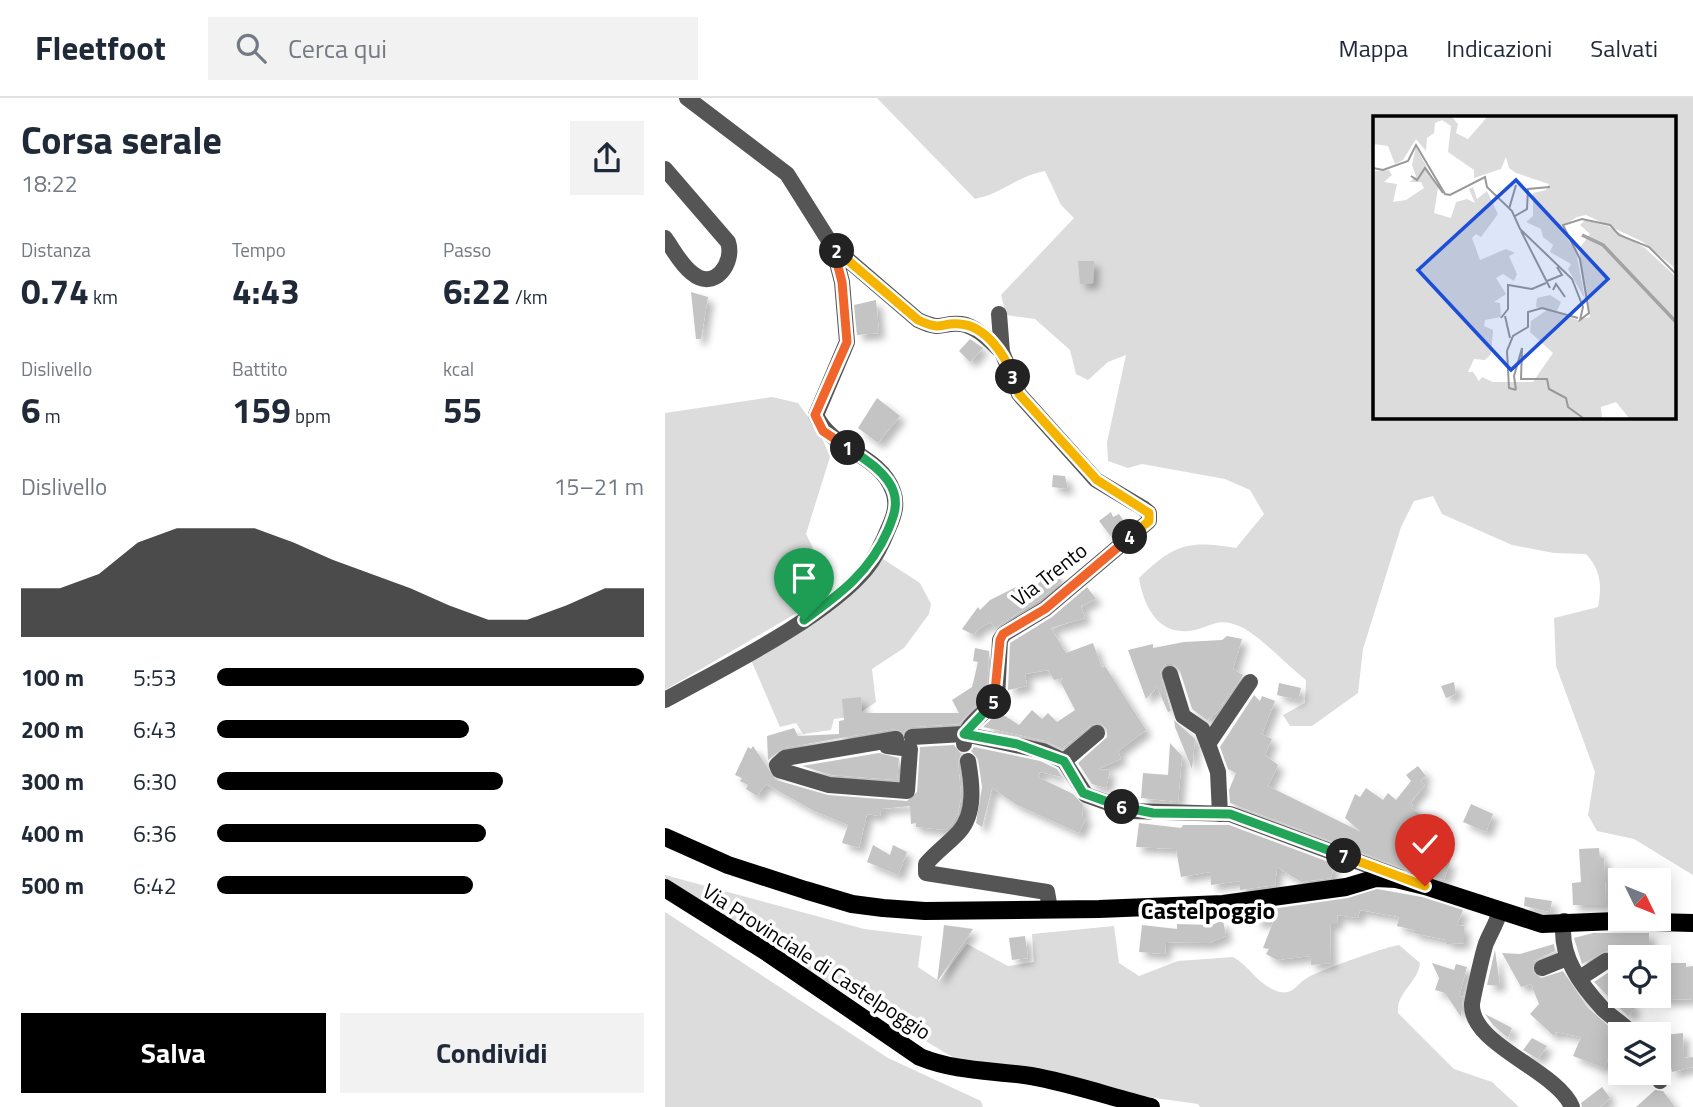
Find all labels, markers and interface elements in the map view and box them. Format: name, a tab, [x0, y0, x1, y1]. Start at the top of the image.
search box	[208, 17, 698, 80]
text: Fleetfoot	[35, 23, 166, 73]
icon: search	[232, 29, 270, 67]
text: Cerca qui	[288, 29, 387, 68]
text: Mappa	[1339, 30, 1408, 66]
text: Indicazioni	[1446, 30, 1552, 66]
text: Salvati	[1590, 30, 1658, 66]
text: Corsa serale	[21, 111, 222, 169]
inset map	[1373, 116, 1675, 418]
button: share	[570, 121, 644, 195]
text: 18:22	[21, 166, 78, 201]
pin: 2	[819, 234, 855, 268]
text: Distanza	[21, 235, 91, 264]
text: Tempo	[232, 235, 286, 264]
text: Passo	[443, 235, 491, 264]
text: 2	[831, 236, 842, 265]
text: 0.74	[21, 264, 89, 318]
text: 4:43	[232, 264, 300, 318]
text: 6:22	[443, 264, 511, 318]
text: km	[89, 282, 118, 311]
text: /km	[511, 282, 548, 311]
text: Dislivello	[21, 354, 92, 383]
text: Battito	[232, 354, 287, 383]
text: kcal	[443, 354, 474, 383]
pin: 3	[995, 360, 1031, 394]
text: 3	[1007, 362, 1018, 391]
text: 6	[21, 383, 41, 437]
text: 159	[232, 383, 291, 437]
text: 55	[443, 383, 482, 437]
text: m	[41, 401, 61, 430]
text: bpm	[291, 401, 331, 430]
pin: 1	[831, 430, 865, 466]
text: 1	[842, 433, 853, 462]
text: Dislivello	[21, 469, 107, 504]
text: 15–21 m	[554, 469, 644, 504]
pin: 4	[1113, 520, 1147, 555]
text: 4	[1124, 522, 1135, 551]
street label: Via Trento	[1004, 534, 1094, 614]
pin	[774, 548, 834, 620]
icon: arrive	[785, 559, 823, 597]
text: 100 m	[21, 660, 84, 695]
text: 5:53	[133, 660, 177, 695]
pin: 5	[977, 684, 1011, 720]
text: 5	[988, 687, 999, 716]
text: 200 m	[21, 712, 84, 747]
text: 6:43	[133, 712, 177, 747]
text: 300 m	[21, 764, 84, 799]
text: 6:30	[133, 764, 177, 799]
pin: 6	[1105, 790, 1140, 824]
text: 6	[1116, 792, 1127, 821]
pin	[1395, 814, 1455, 886]
text: 400 m	[21, 816, 84, 851]
text: 6:36	[133, 816, 177, 851]
icon: check	[1406, 825, 1444, 863]
pin: 7	[1327, 838, 1361, 874]
text: 7	[1338, 841, 1349, 870]
text: 500 m	[21, 868, 84, 903]
text: 6:42	[133, 868, 177, 903]
north arrow	[1608, 868, 1671, 931]
map controls	[1608, 868, 1671, 1085]
street label: Via Provinciale di Castelpoggio	[696, 875, 938, 1047]
district label: Castelpoggio	[1141, 892, 1275, 928]
button: locate	[1608, 945, 1671, 1008]
button: Salva	[21, 1013, 326, 1093]
button: Condividi	[340, 1013, 644, 1093]
button: layers	[1608, 1022, 1671, 1085]

